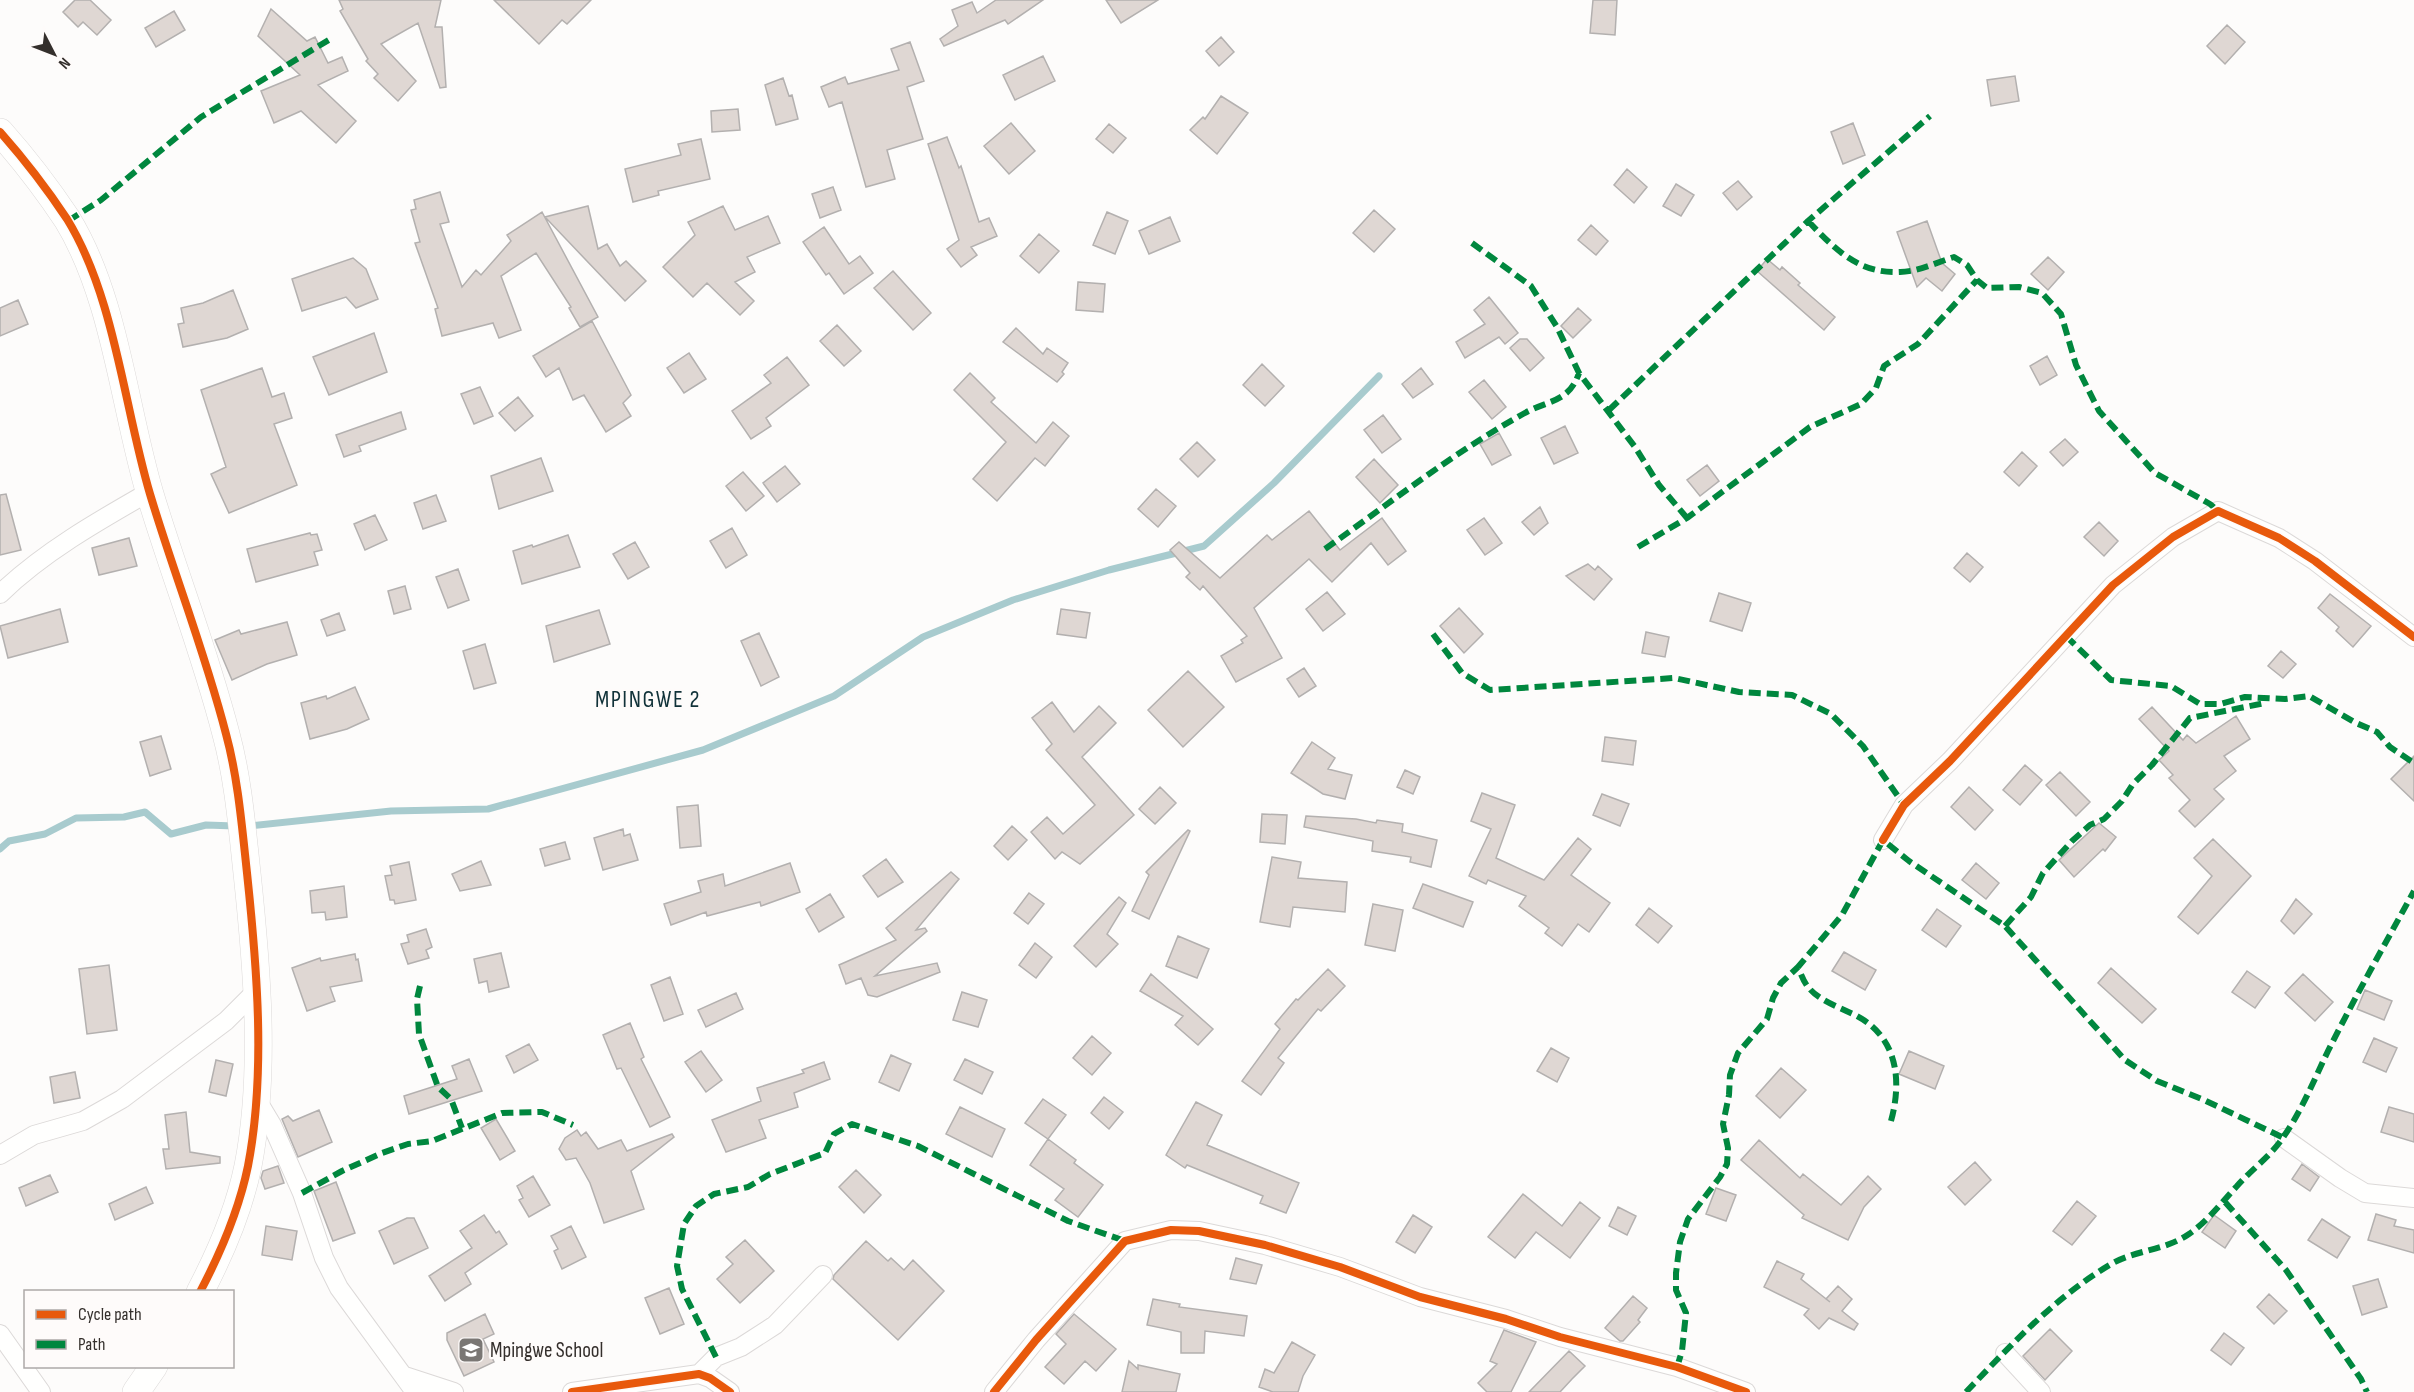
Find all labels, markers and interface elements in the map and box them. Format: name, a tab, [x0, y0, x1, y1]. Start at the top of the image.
north arrow	[24, 24, 84, 84]
text: N	[54, 54, 74, 73]
district label: MPINGWE 2	[595, 685, 701, 714]
legend	[24, 1290, 234, 1368]
text: Cycle path	[78, 1304, 142, 1325]
text: Path	[78, 1334, 106, 1355]
school or university icon: Mpingwe School	[456, 1335, 486, 1365]
place label: Mpingwe School	[490, 1338, 603, 1363]

